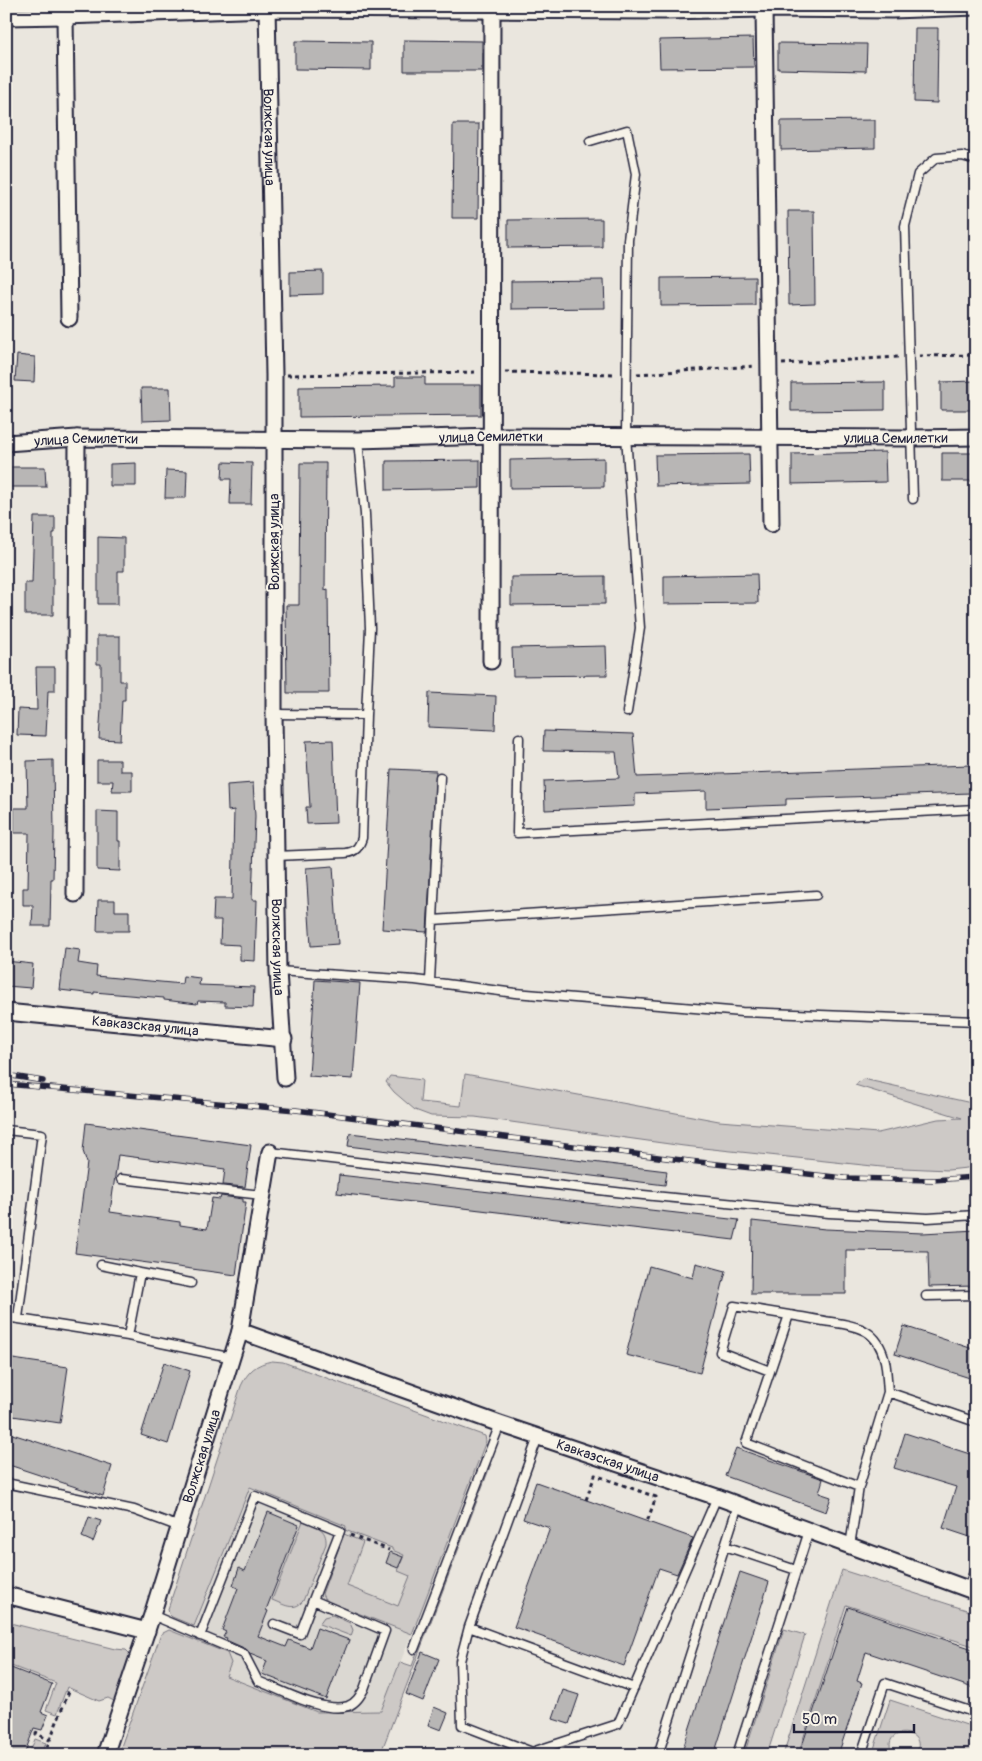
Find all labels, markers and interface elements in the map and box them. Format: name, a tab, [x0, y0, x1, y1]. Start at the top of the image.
street label: Волжская улица	[260, 88, 279, 186]
street label: улица Семилетки	[438, 427, 543, 446]
street label: улица Семилетки	[32, 429, 138, 450]
street label: улица Семилетки	[843, 429, 948, 447]
street label: Волжская улица	[266, 493, 283, 591]
street label: Волжская улица	[268, 898, 288, 996]
street label: Кавказская улица	[91, 1012, 200, 1039]
street label: Волжская улица	[179, 1407, 224, 1505]
street label: Кавказская улица	[554, 1435, 662, 1485]
scale bar	[794, 1701, 914, 1733]
text: 50 m	[802, 1710, 837, 1729]

